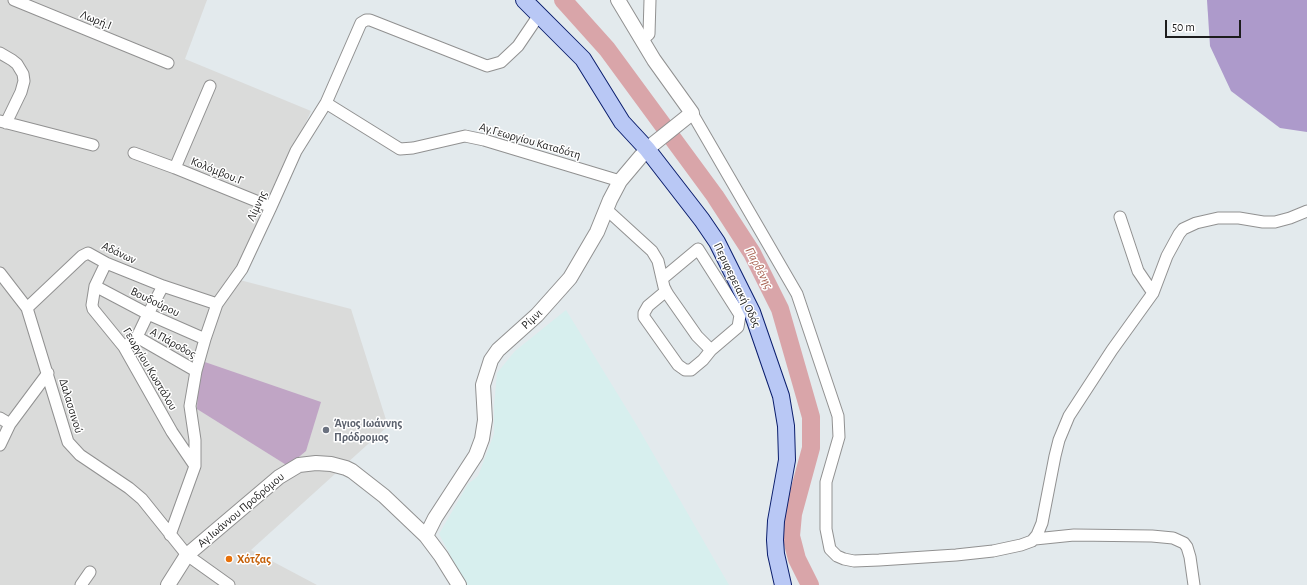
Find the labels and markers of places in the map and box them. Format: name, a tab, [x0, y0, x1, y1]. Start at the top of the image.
place label: Άγιος Ιωάννης Πρόδρομος	[334, 416, 402, 444]
marker: Άγιος Ιωάννης Πρόδρομος	[321, 425, 331, 435]
place label: Χότζας	[237, 552, 271, 566]
marker: Χότζας	[224, 554, 234, 564]

